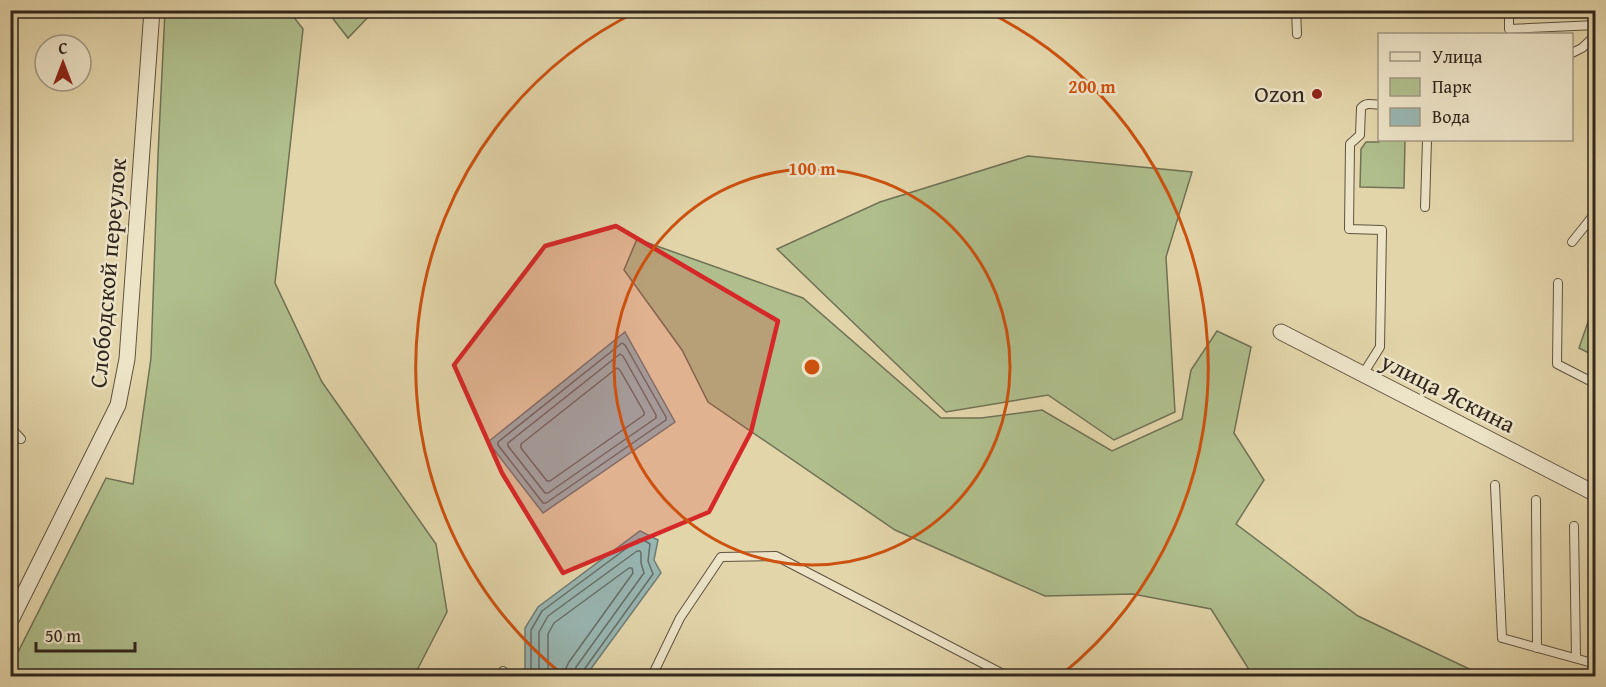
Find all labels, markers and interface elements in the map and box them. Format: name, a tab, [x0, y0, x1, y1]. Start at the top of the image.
north arrow	[33, 33, 93, 93]
legend	[1378, 33, 1573, 141]
text: С	[58, 36, 68, 60]
text: Улица	[1432, 43, 1483, 70]
text: 200 m	[1068, 73, 1116, 100]
text: Парк	[1432, 73, 1472, 100]
place label: Ozon	[1254, 76, 1306, 111]
marker: Ozon	[1310, 87, 1324, 101]
text: Вода	[1432, 103, 1470, 130]
text: 100 m	[788, 155, 836, 182]
street label: Слободской переулок	[80, 156, 135, 389]
street label: улица Яскина	[1374, 343, 1522, 442]
centre of rings	[802, 357, 822, 377]
scale bar	[36, 615, 135, 653]
text: 50 m	[45, 622, 81, 649]

